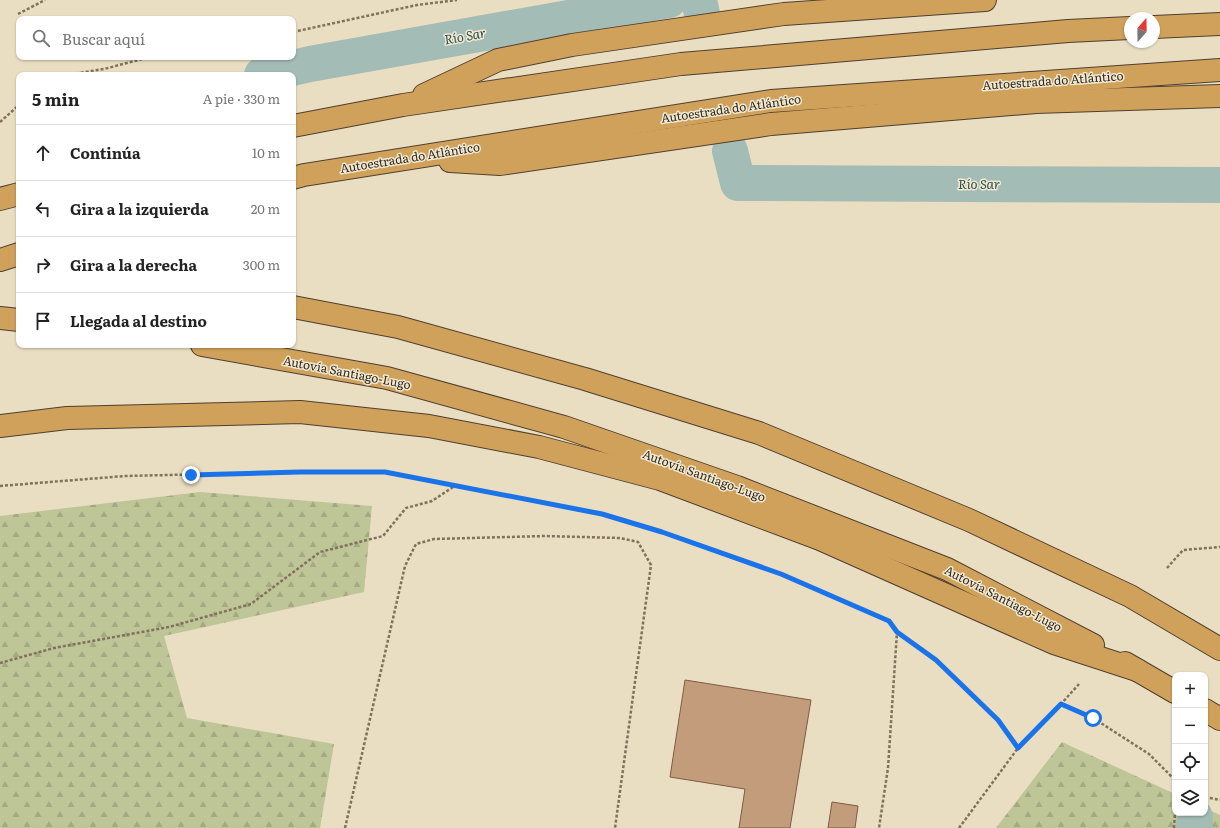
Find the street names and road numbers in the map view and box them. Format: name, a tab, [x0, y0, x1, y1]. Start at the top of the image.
street label: Autoestrada do Atlántico	[982, 66, 1124, 94]
street label: Autoestrada do Atlántico	[660, 89, 802, 127]
street label: Autoestrada do Atlántico	[339, 137, 481, 177]
street label: Autovía Santiago-Lugo	[282, 351, 413, 393]
street label: Autovía Santiago-Lugo	[640, 444, 768, 506]
street label: Autovía Santiago-Lugo	[942, 561, 1065, 636]

